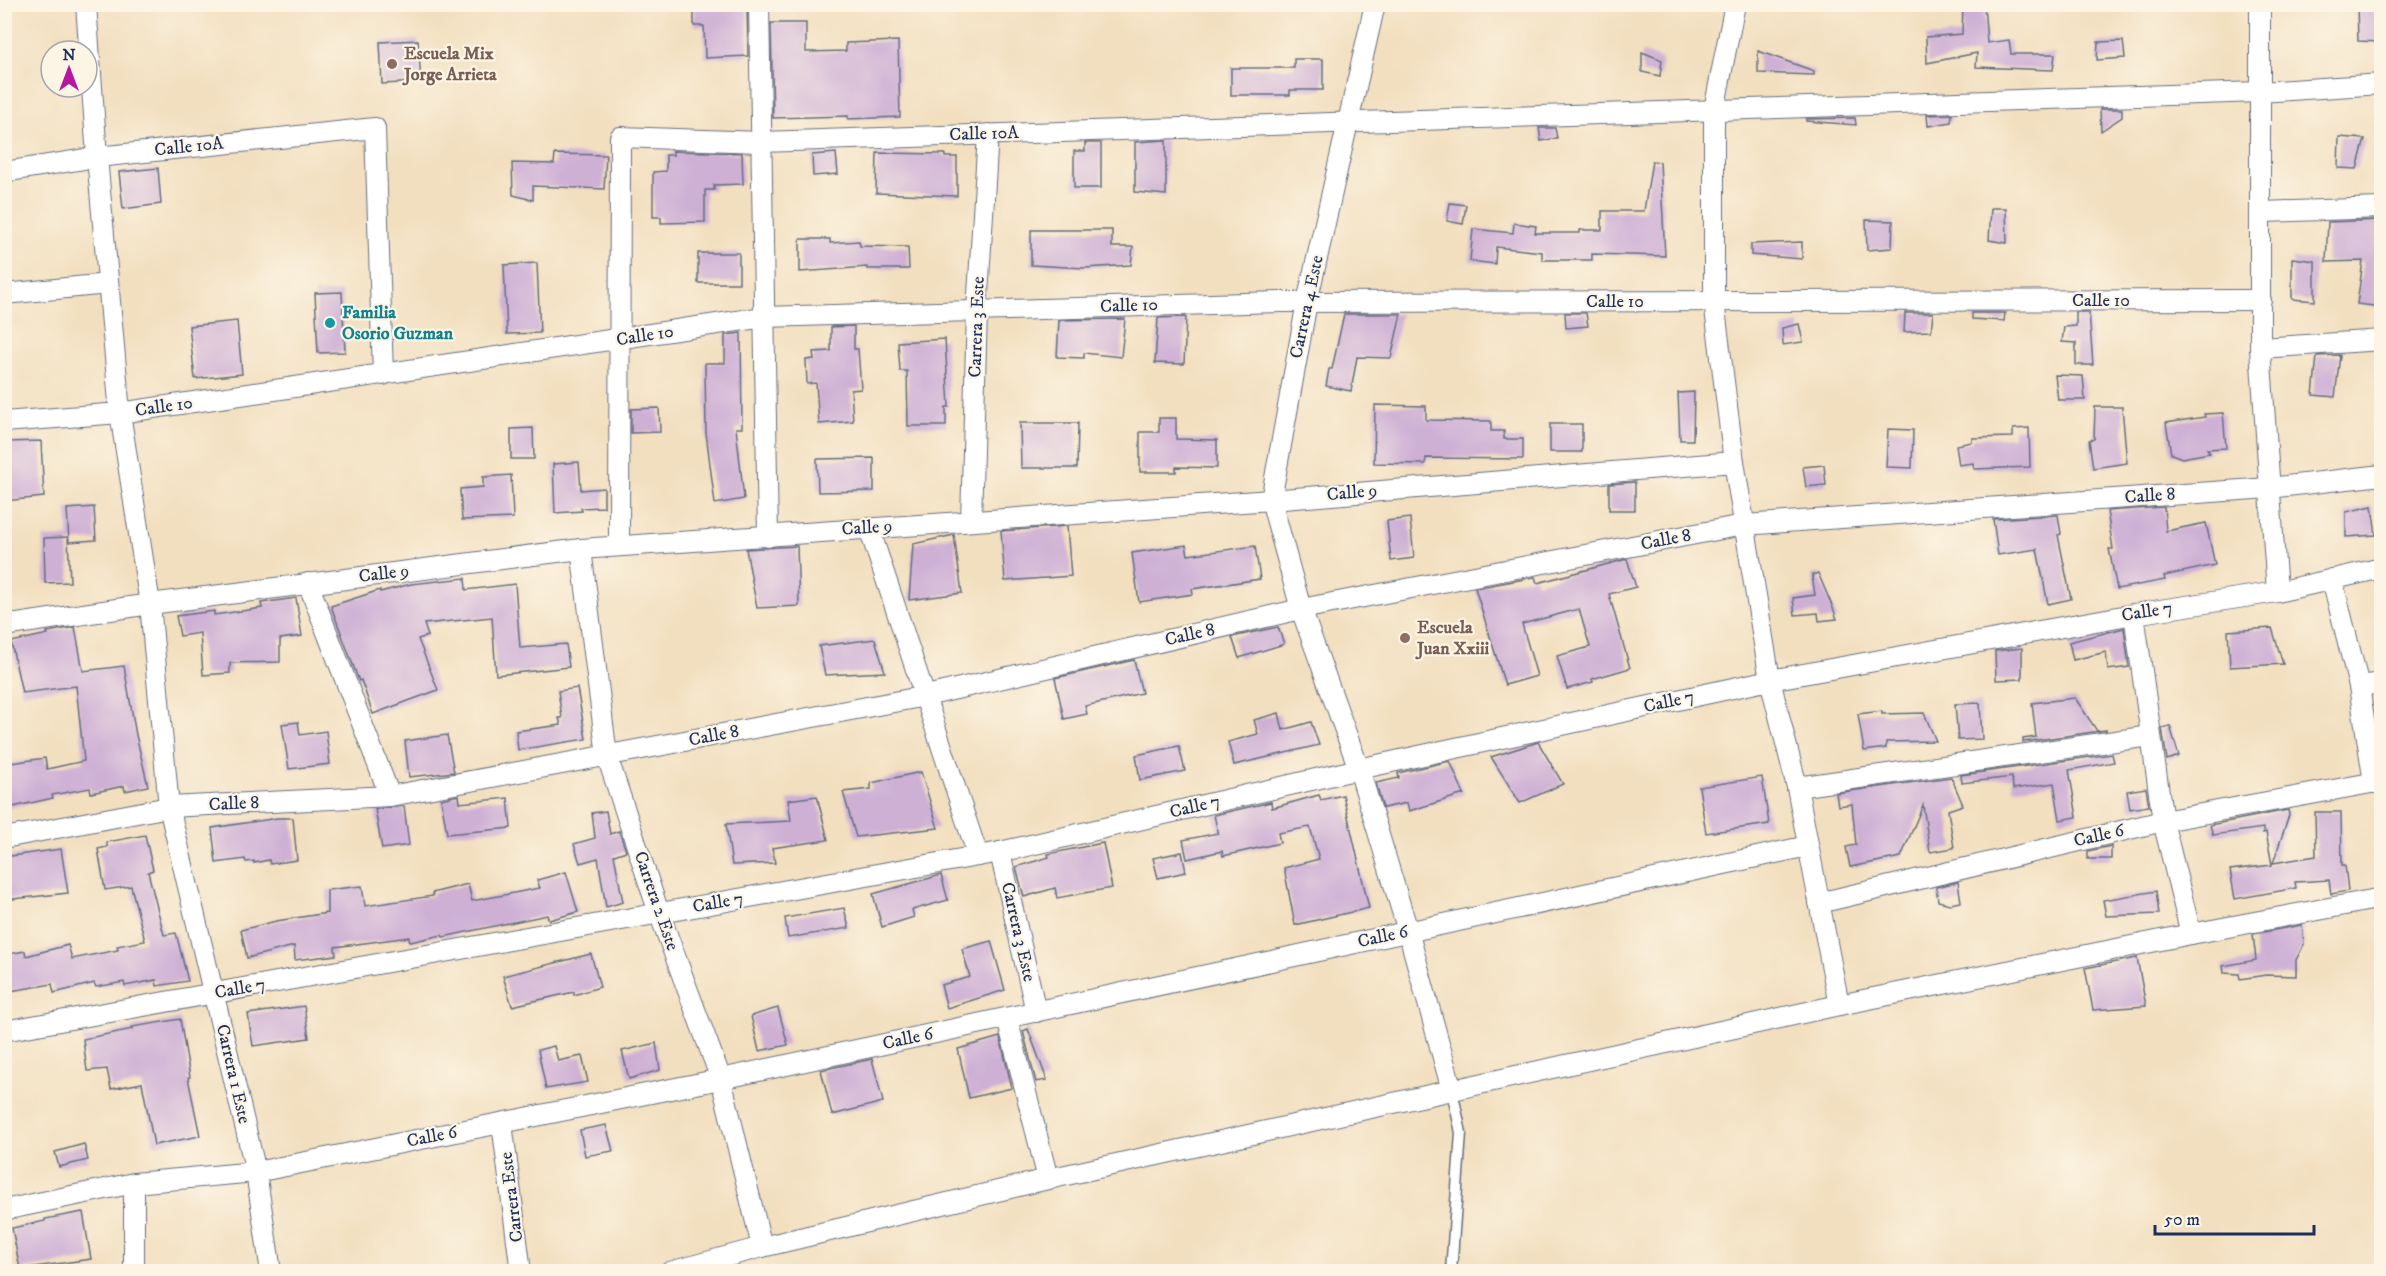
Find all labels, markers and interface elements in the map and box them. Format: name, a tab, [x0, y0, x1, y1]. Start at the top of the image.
north arrow	[39, 39, 99, 99]
place label: Escuela Mix Jorge Arrieta	[402, 43, 497, 86]
text: N	[62, 45, 76, 65]
marker: Escuela Mix Jorge Arrieta	[385, 57, 399, 71]
street label: Calle 10A	[949, 122, 1020, 146]
street label: Calle 10A	[153, 132, 225, 162]
street label: Carrera 4 Este	[1285, 253, 1329, 361]
street label: Carrera 3 Este	[964, 276, 990, 378]
street label: Calle 10	[2072, 290, 2130, 312]
street label: Calle 10	[1586, 291, 1644, 313]
street label: Calle 10	[1100, 294, 1158, 318]
place label: Familia Osorio Guzman	[342, 302, 454, 345]
marker: Familia Osorio Guzman	[323, 316, 337, 330]
street label: Calle 10	[615, 321, 675, 351]
street label: Calle 10	[134, 392, 194, 422]
street label: Calle 9	[1326, 480, 1378, 506]
street label: Calle 8	[2124, 483, 2176, 509]
street label: Calle 9	[841, 515, 893, 541]
street label: Calle 8	[1639, 524, 1693, 556]
street label: Calle 9	[358, 560, 410, 588]
street label: Calle 7	[2120, 597, 2174, 627]
place label: Escuela Juan Xxiii	[1415, 617, 1490, 660]
street label: Calle 8	[1163, 619, 1217, 651]
marker: Escuela Juan Xxiii	[1398, 631, 1412, 645]
street label: Calle 7	[1642, 686, 1696, 718]
street label: Calle 8	[687, 720, 741, 752]
street label: Calle 7	[1168, 791, 1222, 823]
street label: Calle 8	[208, 792, 260, 816]
street label: Calle 6	[2072, 819, 2127, 852]
street label: Carrera 2 Este	[629, 849, 683, 953]
street label: Carrera 3 Este	[996, 880, 1040, 984]
street label: Calle 7	[691, 888, 745, 918]
street label: Calle 6	[1356, 921, 1411, 953]
street label: Calle 7	[213, 974, 267, 1004]
street label: Carrera 1 Este	[211, 1022, 255, 1126]
street label: Calle 6	[881, 1023, 936, 1055]
street label: Calle 6	[405, 1121, 460, 1153]
street label: Carrera Este	[496, 1151, 528, 1243]
scale bar	[2155, 1198, 2314, 1236]
text: 50 m	[2164, 1209, 2200, 1231]

